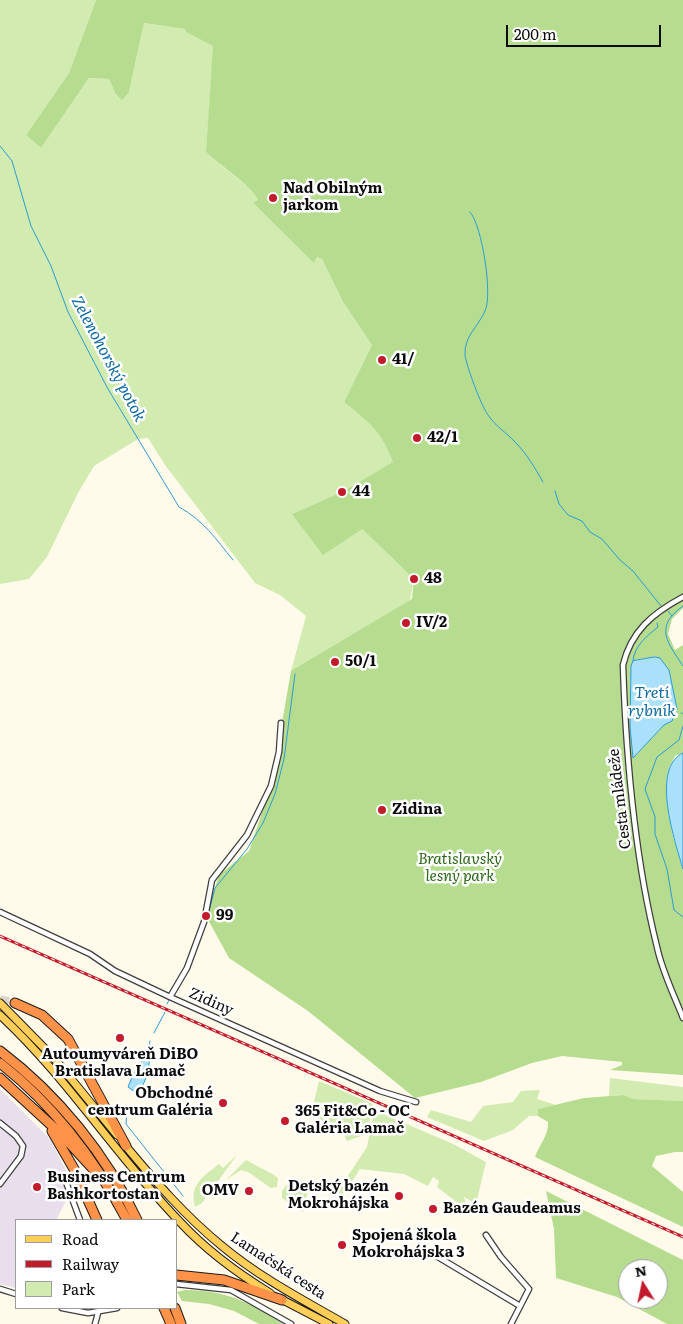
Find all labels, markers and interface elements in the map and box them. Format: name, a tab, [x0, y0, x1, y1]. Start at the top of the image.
scale bar	[508, 15, 663, 47]
text: 200 m	[514, 22, 557, 45]
place label: Nad Obilným jarkom	[283, 180, 383, 215]
marker: Nad Obilným jarkom	[267, 192, 279, 204]
water label: Zelenohorský potok	[67, 293, 149, 425]
place label: 41/	[392, 351, 415, 369]
marker: 41/	[376, 354, 388, 366]
place label: 42/1	[427, 429, 458, 447]
marker: 42/1	[411, 432, 423, 444]
place label: 44	[352, 483, 370, 501]
marker: 44	[336, 486, 348, 498]
place label: 48	[424, 570, 442, 588]
marker: 48	[408, 573, 420, 585]
place label: IV/2	[416, 614, 447, 632]
marker: IV/2	[400, 617, 412, 629]
place label: 50/1	[345, 653, 376, 671]
marker: 50/1	[329, 656, 341, 668]
water label: Tretí rybník	[628, 683, 676, 721]
street label: Cesta mládeže	[605, 748, 635, 850]
place label: Zidina	[392, 801, 442, 819]
marker: Zidina	[376, 804, 388, 816]
park label: Bratislavský lesný park	[418, 851, 502, 886]
place label: 99	[216, 907, 233, 925]
marker: 99	[200, 910, 212, 922]
street label: Zidiny	[186, 984, 236, 1020]
marker: Autoumyváreň DiBO Bratislava Lamač	[114, 1032, 126, 1044]
place label: Autoumyváreň DiBO Bratislava Lamač	[42, 1046, 198, 1081]
place label: Obchodné centrum Galéria	[88, 1085, 213, 1120]
marker: Obchodné centrum Galéria	[217, 1097, 229, 1109]
place label: 365 Fit&Co - OC Galéria Lamač	[295, 1103, 410, 1138]
marker: 365 Fit&Co - OC Galéria Lamač	[279, 1115, 291, 1127]
place label: Business Centrum Bashkortostan	[47, 1169, 185, 1204]
place label: Detský bazén Mokrohájska	[288, 1178, 389, 1213]
marker: Business Centrum Bashkortostan	[31, 1181, 43, 1193]
place label: OMV	[202, 1182, 239, 1200]
marker: OMV	[243, 1185, 255, 1197]
marker: Detský bazén Mokrohájska	[393, 1190, 405, 1202]
place label: Bazén Gaudeamus	[443, 1200, 581, 1218]
marker: Bazén Gaudeamus	[427, 1203, 439, 1215]
legend	[15, 1219, 178, 1309]
text: Road	[62, 1227, 98, 1250]
place label: Spojená škola Mokrohájska 3	[352, 1227, 465, 1262]
street label: Lamačská cesta	[227, 1228, 329, 1304]
marker: Spojená škola Mokrohájska 3	[336, 1239, 348, 1251]
text: Railway	[62, 1252, 119, 1275]
north arrow	[618, 1259, 668, 1309]
text: N	[633, 1259, 648, 1281]
text: Park	[62, 1277, 95, 1300]

